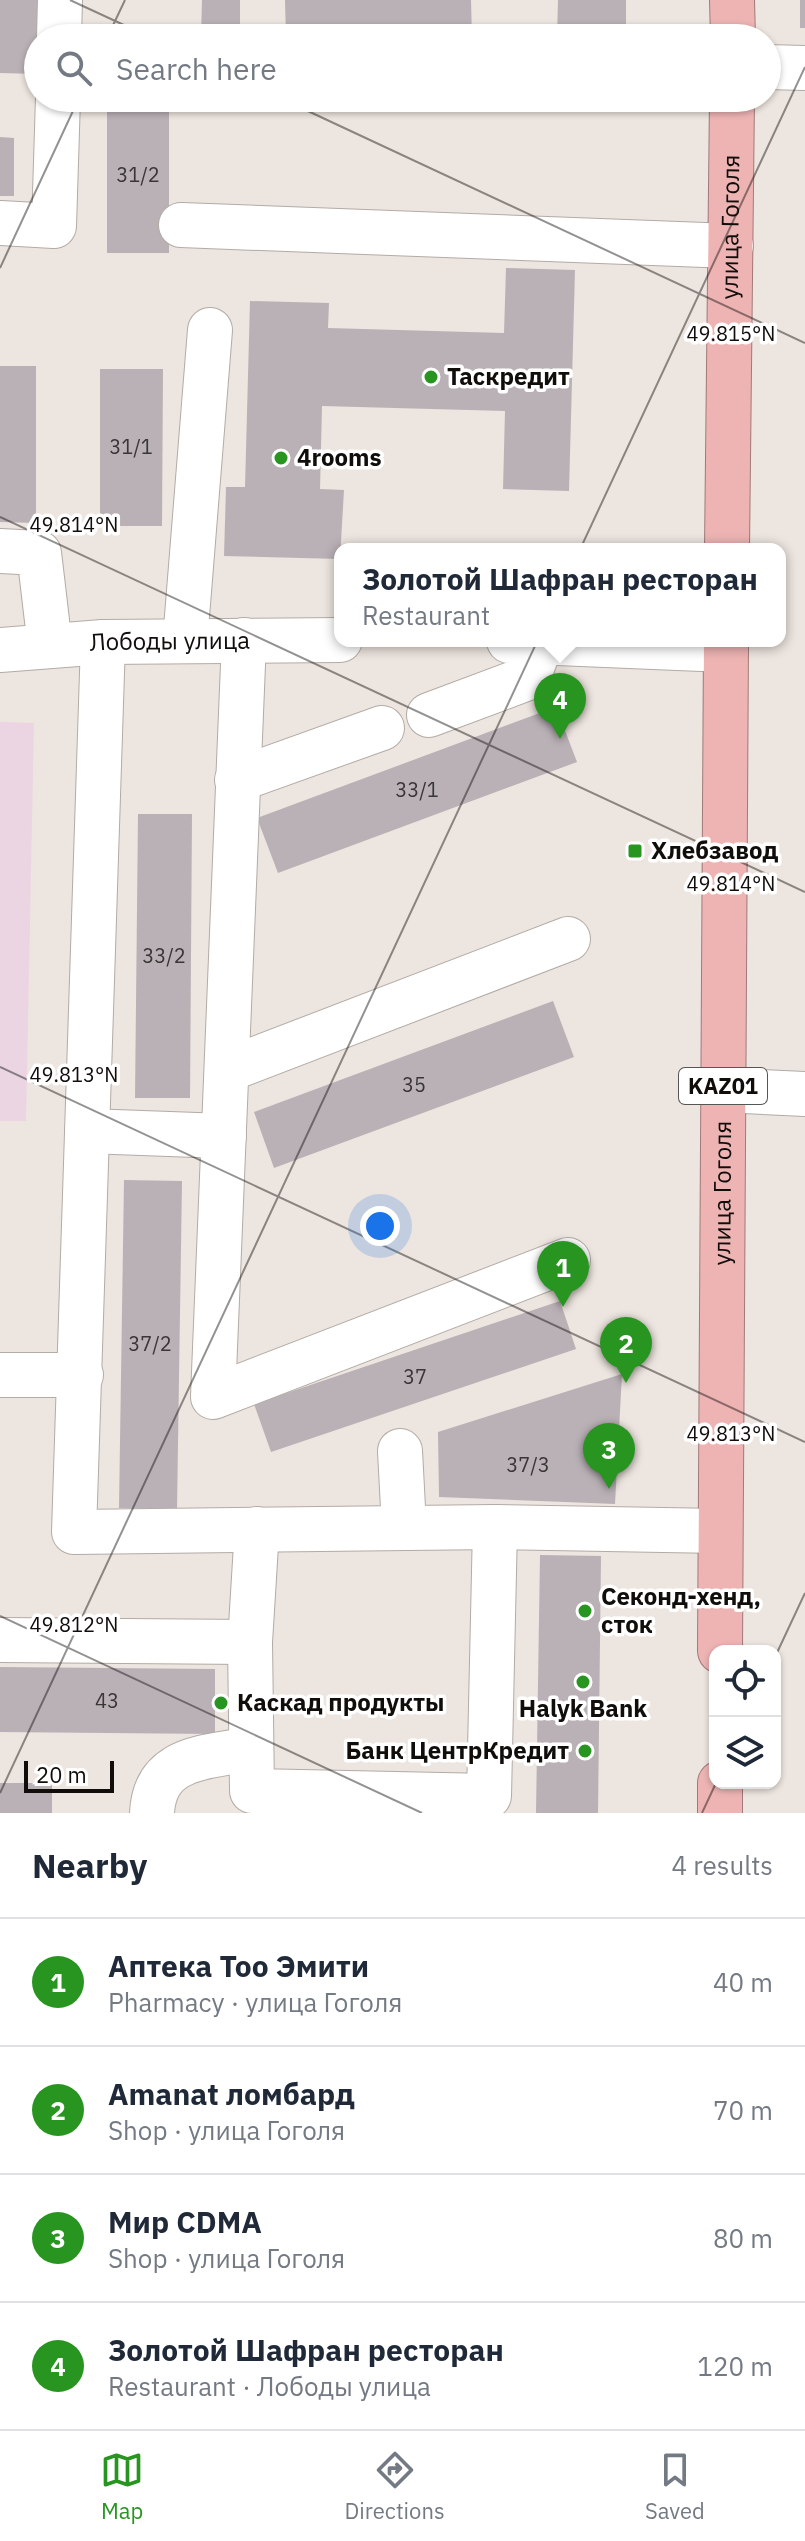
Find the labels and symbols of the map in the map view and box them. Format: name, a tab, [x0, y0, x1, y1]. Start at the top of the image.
street label: улица Гоголя	[713, 154, 746, 300]
house number: 31/2	[116, 161, 160, 188]
text: 49.815°N	[687, 320, 775, 347]
place label: Таскредит	[447, 360, 570, 392]
marker: Таскредит	[422, 368, 440, 386]
house number: 31/1	[109, 433, 153, 460]
place label: 4rooms	[297, 441, 382, 473]
marker: 4rooms	[272, 449, 290, 467]
text: 49.814°N	[30, 511, 118, 538]
street label: Лободы улица	[88, 624, 250, 658]
pin: 4	[534, 673, 586, 739]
house number: 33/1	[395, 776, 439, 803]
place label: Хлебзавод	[651, 834, 778, 866]
marker: Хлебзавод	[626, 842, 644, 860]
text: 49.814°N	[687, 870, 775, 897]
house number: 33/2	[142, 942, 186, 969]
text: 49.813°N	[30, 1061, 118, 1088]
road number: KАZ01	[679, 1068, 767, 1104]
house number: 35	[402, 1071, 426, 1098]
street label: улица Гоголя	[705, 1120, 738, 1266]
your location	[360, 1206, 400, 1246]
pin: 1	[537, 1241, 589, 1307]
pin: 2	[600, 1317, 652, 1383]
house number: 37/2	[128, 1330, 172, 1357]
house number: 37	[403, 1363, 427, 1390]
text: 49.813°N	[687, 1420, 775, 1447]
pin: 3	[583, 1423, 635, 1489]
house number: 37/3	[506, 1451, 550, 1478]
place label: Секонд-хенд, сток	[601, 1580, 761, 1640]
marker: Секонд-хенд, сток	[576, 1602, 594, 1620]
text: 49.812°N	[30, 1611, 118, 1638]
marker: Halyk Bank	[574, 1673, 592, 1691]
place label: Каскад продукты	[237, 1686, 444, 1718]
house number: 43	[95, 1687, 119, 1714]
place label: Halyk Bank	[519, 1692, 647, 1724]
marker: Каскад продукты	[212, 1694, 230, 1712]
place label: Банк ЦентрКредит	[346, 1734, 569, 1766]
marker: Банк ЦентрКредит	[576, 1742, 594, 1760]
scale bar	[24, 1757, 114, 1793]

